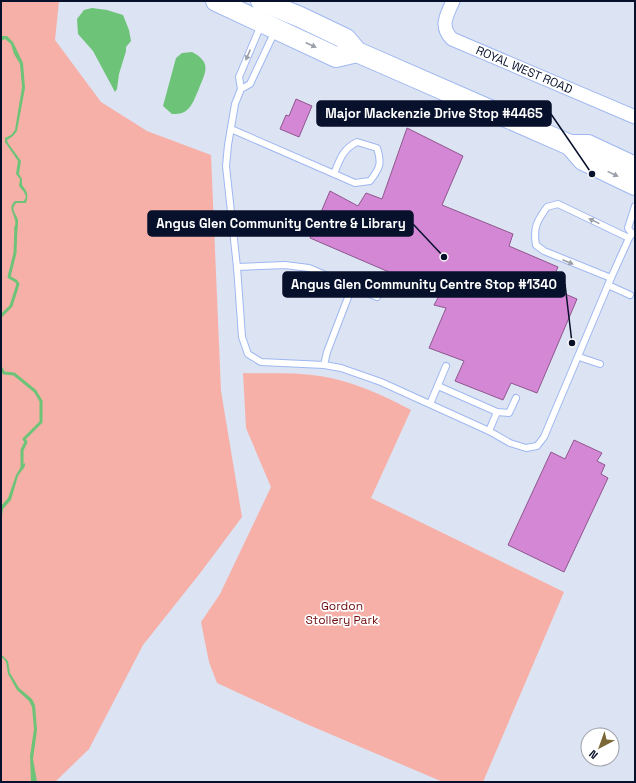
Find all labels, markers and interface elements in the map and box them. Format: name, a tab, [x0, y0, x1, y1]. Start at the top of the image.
one-way arrow	[305, 42, 317, 48]
street label: ROYAL WEST ROAD	[473, 42, 575, 97]
one-way arrow	[245, 50, 251, 62]
callout: Major Mackenzie Drive Stop #4465	[317, 101, 551, 126]
text: Major Mackenzie Drive Stop #4465	[325, 105, 543, 122]
one-way arrow	[607, 171, 618, 178]
callout: Angus Glen Community Centre & Library	[148, 211, 413, 236]
text: Angus Glen Community Centre & Library	[156, 215, 406, 232]
one-way arrow	[588, 218, 600, 224]
one-way arrow	[563, 259, 575, 265]
callout: Angus Glen Community Centre Stop #1340	[283, 272, 565, 297]
text: Angus Glen Community Centre Stop #1340	[291, 276, 557, 293]
park label: Gordon Stollery Park	[306, 598, 379, 628]
north arrow	[580, 727, 620, 767]
text: N	[586, 747, 601, 762]

